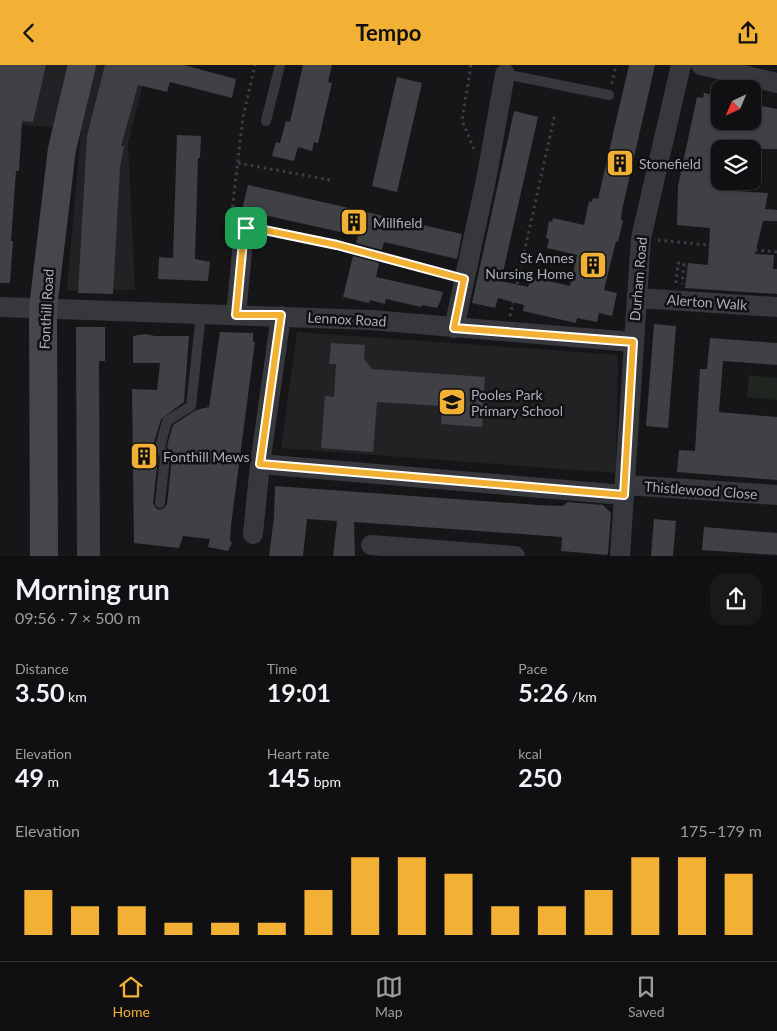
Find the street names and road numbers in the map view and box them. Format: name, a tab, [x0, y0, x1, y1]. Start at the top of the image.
street label: Durham Road	[626, 236, 650, 322]
street label: Fonthill Road	[35, 268, 57, 350]
street label: Alerton Walk	[666, 291, 749, 313]
street label: Lennox Road	[307, 308, 387, 330]
street label: Thistlewood Close	[644, 478, 758, 502]

